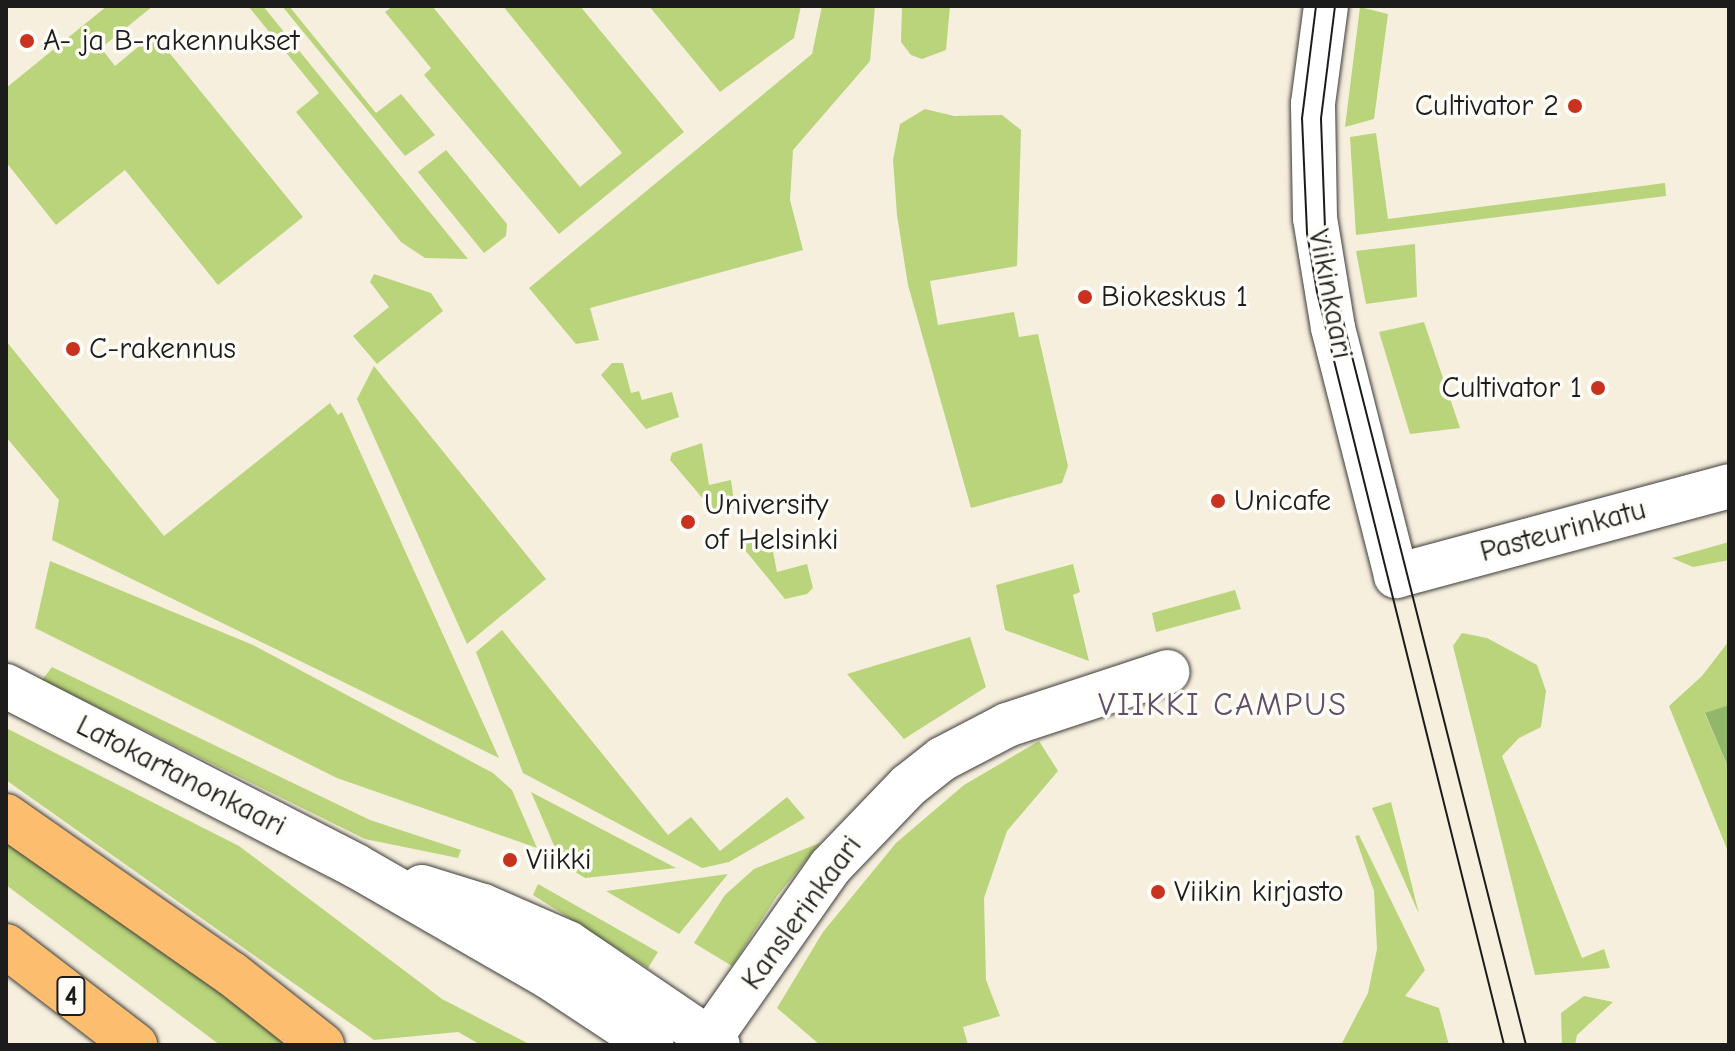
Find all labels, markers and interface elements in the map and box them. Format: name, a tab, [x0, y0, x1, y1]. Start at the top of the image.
place label: A- ja B-rakennukset	[43, 23, 299, 59]
marker: A- ja B-rakennukset	[18, 32, 36, 50]
place label: Cultivator 2	[1415, 88, 1559, 124]
marker: Cultivator 2	[1566, 97, 1584, 115]
street label: Viikinkaari	[1300, 226, 1360, 362]
place label: Biokeskus 1	[1101, 279, 1248, 315]
marker: Biokeskus 1	[1076, 288, 1094, 306]
place label: C-rakennus	[89, 331, 236, 367]
marker: C-rakennus	[64, 340, 82, 358]
place label: Cultivator 1	[1441, 370, 1582, 406]
marker: Cultivator 1	[1589, 379, 1607, 397]
place label: Unicafe	[1234, 483, 1331, 519]
place label: University of Helsinki	[704, 487, 839, 558]
marker: Unicafe	[1209, 492, 1227, 510]
street label: Pasteurinkatu	[1476, 492, 1650, 570]
marker: University of Helsinki	[679, 513, 697, 531]
district label: VIIKKI CAMPUS	[1098, 686, 1348, 724]
street label: Latokartanonkaari	[70, 708, 292, 844]
street label: Kanslerinkaari	[734, 829, 870, 997]
place label: Viikki	[526, 842, 592, 878]
marker: Viikki	[501, 851, 519, 869]
place label: Viikin kirjasto	[1174, 874, 1343, 910]
marker: Viikin kirjasto	[1149, 883, 1167, 901]
road number: 4	[55, 972, 87, 1020]

